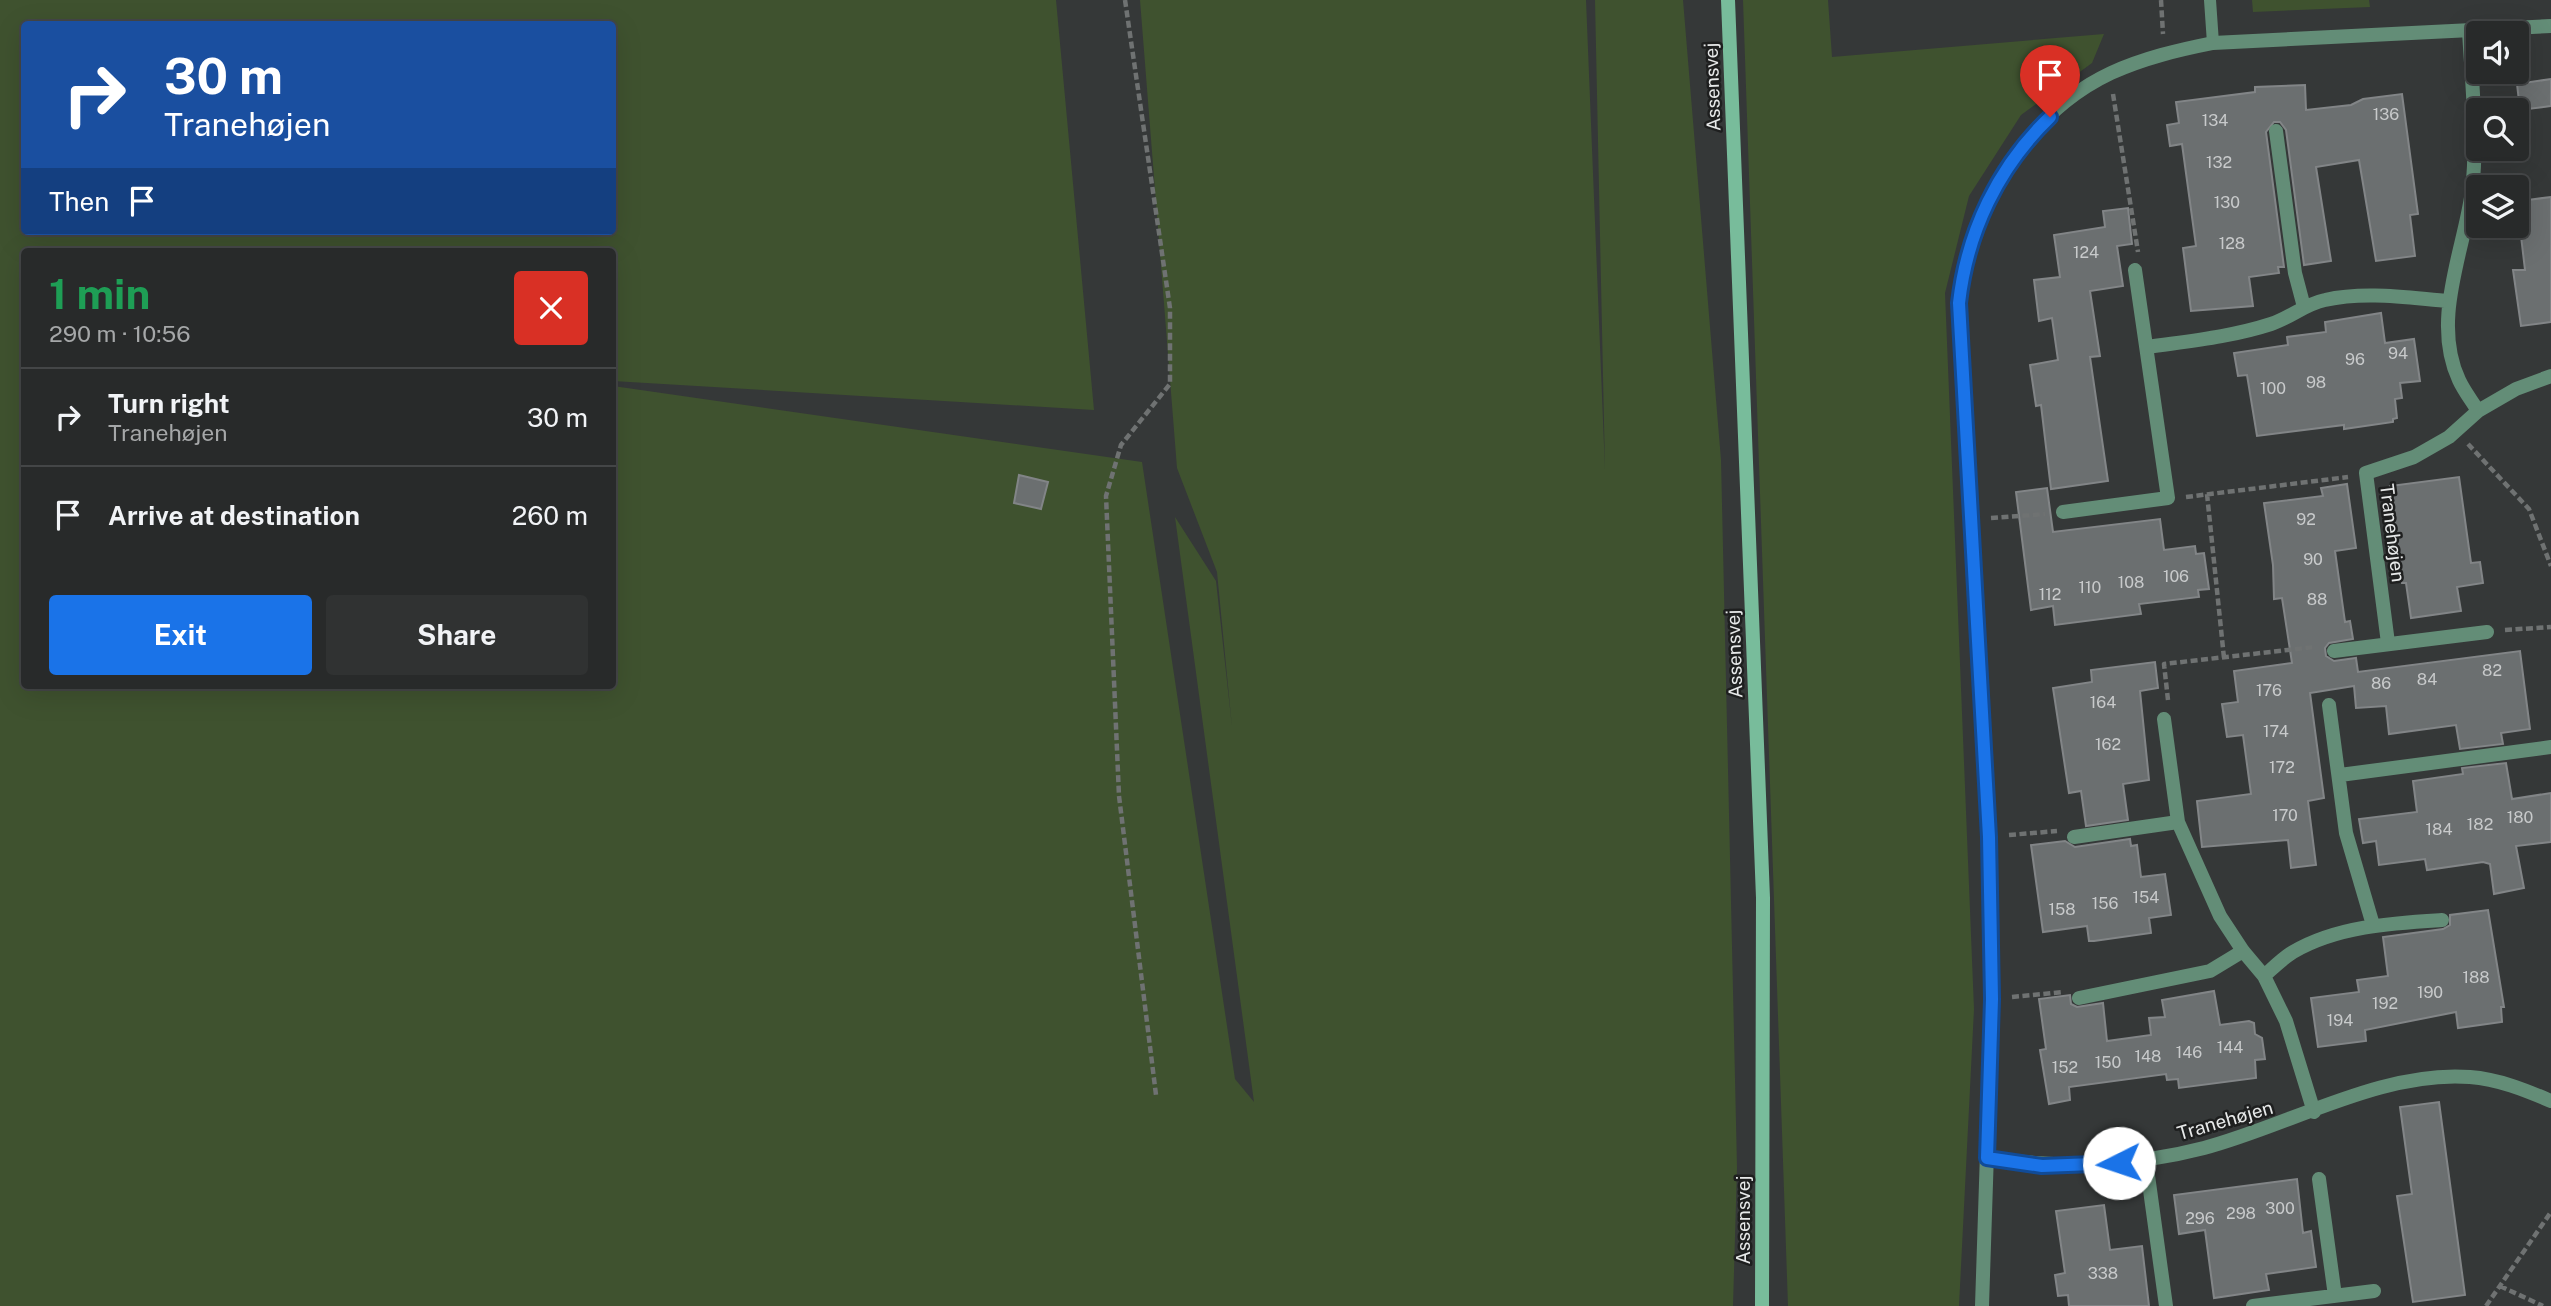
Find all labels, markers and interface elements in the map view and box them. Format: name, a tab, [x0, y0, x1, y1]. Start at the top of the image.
map controls	[2466, 21, 2529, 238]
button: sound	[2466, 21, 2529, 84]
street label: Assensvej	[1699, 42, 1725, 132]
pin	[2020, 45, 2080, 117]
text: 30 m	[164, 47, 283, 105]
icon: right	[49, 49, 140, 140]
icon: arrive	[2031, 56, 2069, 94]
button: search	[2466, 98, 2529, 161]
house number: 136	[2373, 105, 2399, 124]
text: Tranehøjen	[164, 106, 330, 143]
house number: 134	[2202, 111, 2228, 130]
house number: 132	[2206, 153, 2232, 172]
button: layers	[2466, 175, 2529, 238]
icon: arrive	[123, 182, 161, 220]
text: Then	[49, 186, 109, 217]
house number: 130	[2214, 193, 2240, 212]
house number: 128	[2219, 234, 2245, 253]
house number: 124	[2073, 243, 2099, 262]
text: 1 min	[49, 269, 150, 318]
button: close	[514, 271, 588, 345]
text: 290 m · 10:56	[49, 320, 190, 347]
house number: 94	[2388, 344, 2408, 363]
house number: 96	[2345, 350, 2365, 369]
house number: 98	[2306, 373, 2326, 392]
house number: 100	[2260, 379, 2286, 398]
text: Turn right	[108, 388, 230, 419]
icon: right	[49, 398, 87, 436]
text: 30 m	[527, 402, 588, 433]
text: Tranehøjen	[108, 419, 228, 446]
street label: Tranehøjen	[2376, 483, 2410, 583]
icon: arrive	[49, 496, 87, 534]
text: Arrive at destination	[108, 500, 360, 531]
text: 260 m	[512, 500, 588, 531]
house number: 92	[2296, 510, 2316, 529]
house number: 90	[2303, 550, 2323, 569]
house number: 106	[2163, 567, 2189, 586]
house number: 108	[2118, 573, 2144, 592]
house number: 110	[2079, 578, 2102, 597]
house number: 112	[2039, 585, 2061, 604]
house number: 88	[2307, 590, 2327, 609]
button: Exit	[49, 595, 312, 675]
button: Share	[326, 595, 588, 675]
street label: Assensvej	[1721, 609, 1747, 699]
house number: 82	[2482, 661, 2502, 680]
house number: 84	[2417, 670, 2437, 689]
house number: 86	[2371, 674, 2391, 693]
house number: 176	[2256, 681, 2282, 700]
house number: 164	[2090, 693, 2116, 712]
house number: 174	[2263, 722, 2289, 741]
house number: 162	[2095, 735, 2121, 754]
house number: 172	[2269, 758, 2295, 777]
house number: 170	[2272, 806, 2298, 825]
house number: 180	[2507, 808, 2533, 827]
house number: 182	[2467, 815, 2493, 834]
house number: 184	[2426, 820, 2452, 839]
house number: 154	[2133, 888, 2159, 907]
house number: 156	[2092, 894, 2118, 913]
house number: 158	[2048, 900, 2076, 919]
house number: 188	[2462, 968, 2490, 987]
house number: 190	[2417, 983, 2443, 1002]
house number: 192	[2372, 994, 2398, 1013]
house number: 194	[2327, 1011, 2353, 1030]
house number: 144	[2217, 1038, 2243, 1057]
house number: 146	[2176, 1043, 2202, 1062]
house number: 148	[2135, 1047, 2161, 1066]
house number: 150	[2095, 1053, 2121, 1072]
house number: 152	[2052, 1058, 2078, 1077]
street label: Tranehøjen	[2174, 1096, 2276, 1144]
position arrow	[2082, 1126, 2156, 1200]
street label: Assensvej	[1732, 1176, 1754, 1264]
house number: 300	[2265, 1199, 2295, 1218]
house number: 298	[2226, 1204, 2256, 1223]
house number: 296	[2185, 1209, 2215, 1228]
house number: 338	[2088, 1264, 2118, 1283]

